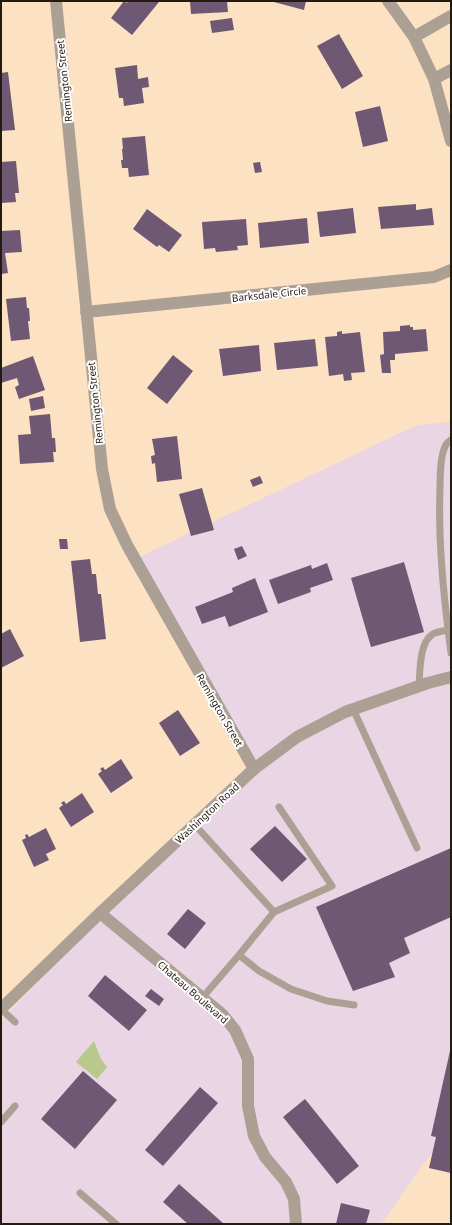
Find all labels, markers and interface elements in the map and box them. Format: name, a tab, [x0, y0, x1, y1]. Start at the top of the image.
street label: Remington Street	[53, 39, 75, 123]
street label: Barksdale Circle	[231, 283, 307, 305]
street label: Remington Street	[84, 361, 106, 445]
street label: Remington Street	[193, 671, 247, 750]
street label: Washington Road	[172, 780, 242, 846]
street label: Chateau Boulevard	[155, 957, 231, 1027]

